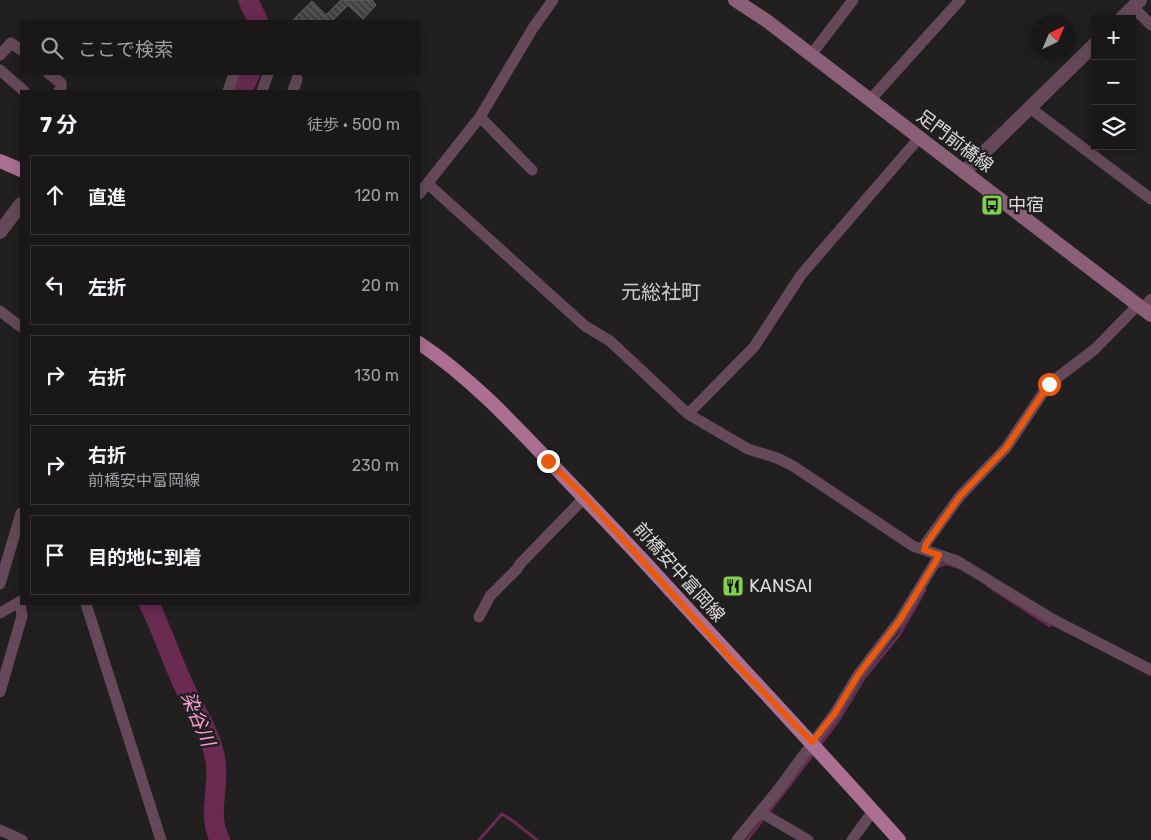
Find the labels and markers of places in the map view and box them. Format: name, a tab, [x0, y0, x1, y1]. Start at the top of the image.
bus stop icon: 中宿	[980, 193, 1004, 217]
place label: 中宿	[1008, 194, 1044, 216]
restaurant icon: KANSAI	[721, 574, 745, 598]
place label: KANSAI	[749, 575, 812, 597]

